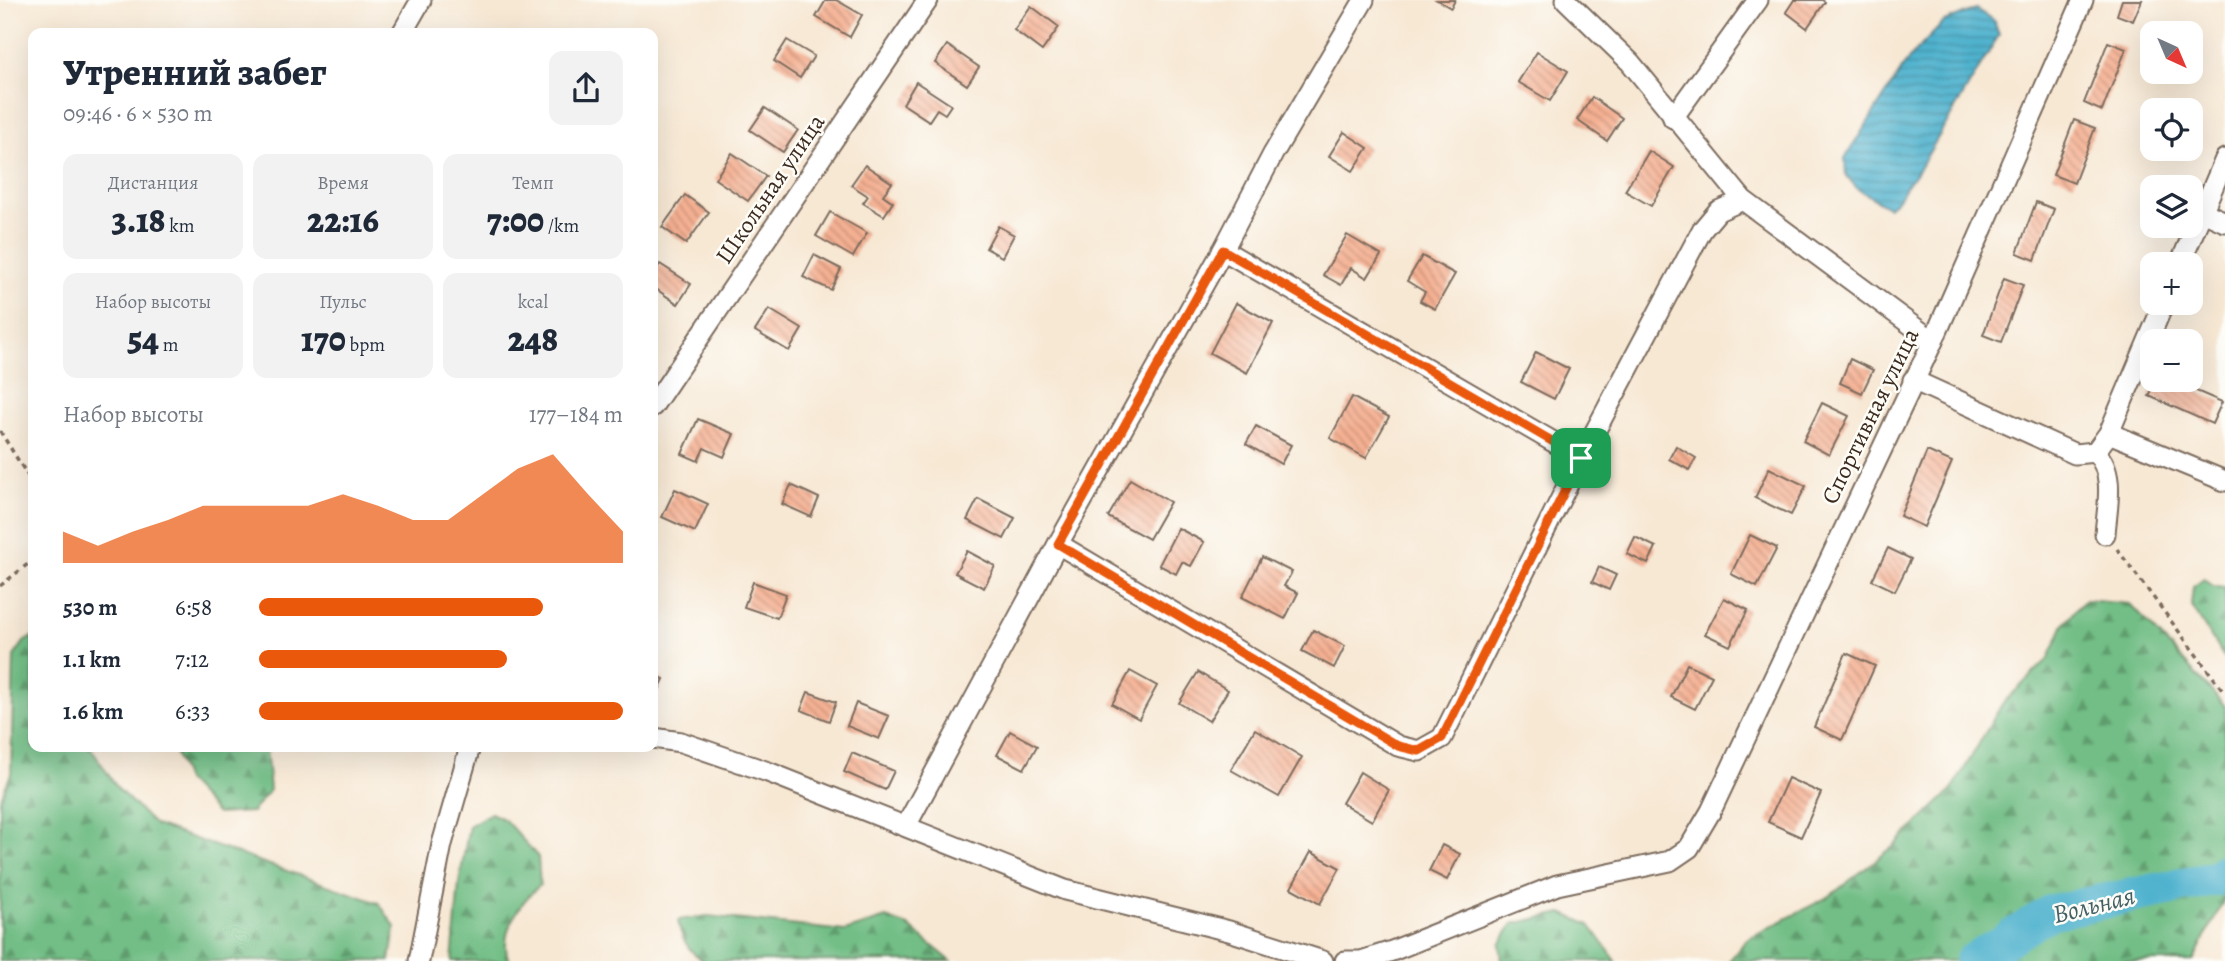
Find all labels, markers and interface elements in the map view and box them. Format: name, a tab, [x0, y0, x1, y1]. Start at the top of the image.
north arrow	[2140, 21, 2203, 84]
map controls	[2140, 21, 2203, 392]
text: Утренний забег	[63, 46, 327, 98]
button: share	[549, 51, 623, 125]
text: 09:46 · 6 × 530 m	[63, 98, 213, 129]
button: locate	[2140, 98, 2203, 161]
street label: Школьная улица	[708, 108, 832, 270]
text: Дистанция	[108, 170, 198, 196]
text: Время	[317, 170, 369, 196]
text: Темп	[512, 170, 554, 196]
button: layers	[2140, 175, 2203, 238]
text: 3.18	[112, 196, 165, 244]
text: 22:16	[307, 196, 379, 244]
text: 7:00	[487, 196, 544, 244]
text: km	[165, 213, 194, 239]
text: /km	[544, 213, 579, 239]
button: +	[2140, 252, 2203, 315]
text: Набор высоты	[95, 289, 211, 315]
text: Пульс	[319, 289, 367, 315]
text: kcal	[518, 289, 548, 315]
text: 54	[127, 315, 159, 363]
text: 170	[301, 315, 346, 363]
text: 248	[508, 315, 558, 363]
street label: Спортивная улица	[1814, 323, 1926, 509]
button: −	[2140, 329, 2203, 392]
text: m	[159, 332, 179, 358]
text: bpm	[346, 332, 385, 358]
text: Набор высоты	[63, 399, 204, 430]
text: 177–184 m	[529, 399, 623, 430]
pin	[1551, 428, 1611, 488]
icon: arrive	[1562, 439, 1600, 477]
text: 530 m	[63, 592, 118, 623]
text: 6:58	[175, 592, 212, 623]
text: 1.1 km	[63, 644, 121, 675]
text: 7:12	[175, 644, 209, 675]
text: 1.6 km	[63, 696, 123, 727]
text: 6:33	[175, 696, 210, 727]
water label: Вольная	[2049, 878, 2139, 932]

